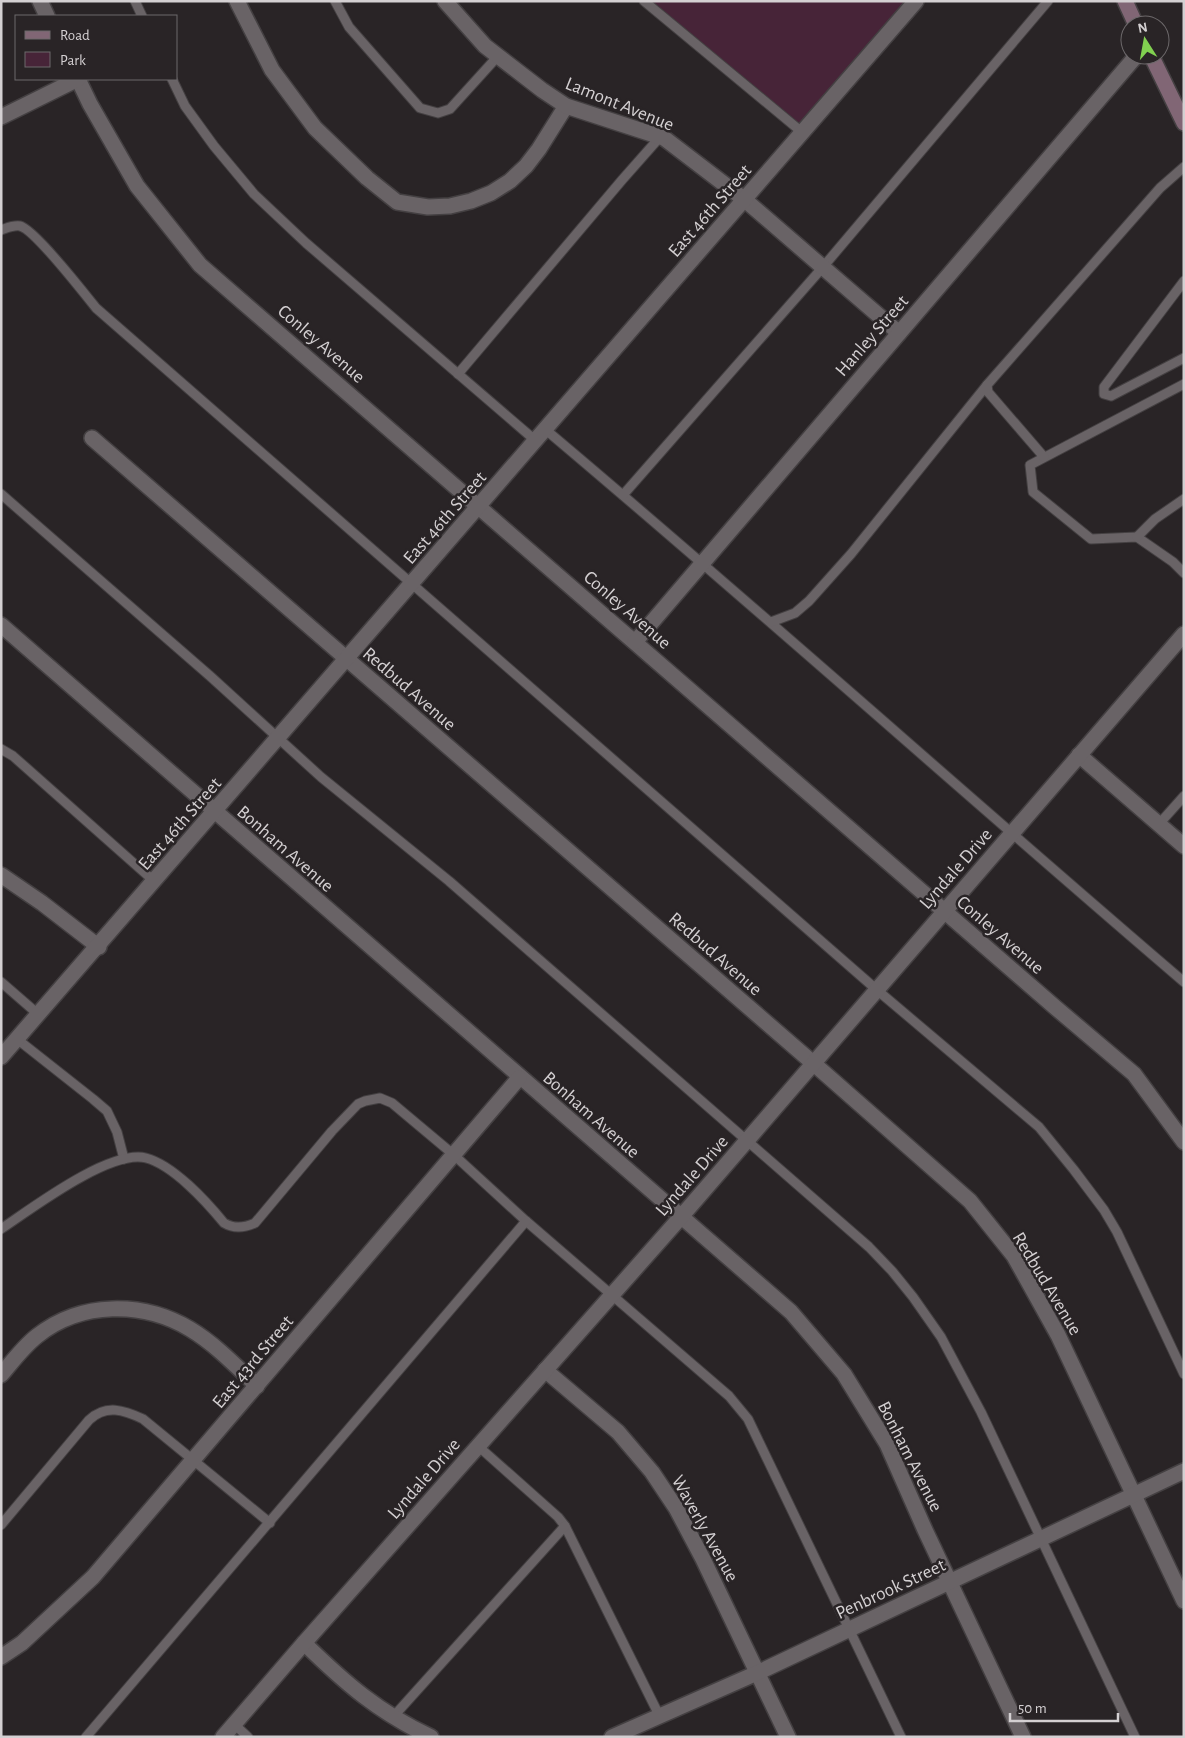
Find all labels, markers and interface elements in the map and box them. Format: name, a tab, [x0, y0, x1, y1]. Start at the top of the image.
legend	[15, 15, 178, 80]
north arrow	[1120, 15, 1170, 65]
text: N	[1137, 20, 1149, 36]
text: Road	[60, 28, 90, 43]
text: Park	[60, 53, 86, 68]
street label: Lamont Avenue	[562, 74, 676, 135]
street label: East 46th Street	[665, 161, 755, 261]
street label: Hanley Street	[832, 292, 912, 380]
street label: Conley Avenue	[274, 301, 368, 387]
street label: East 46th Street	[400, 468, 490, 568]
street label: Conley Avenue	[580, 567, 674, 653]
street label: Redbud Avenue	[359, 644, 459, 734]
street label: East 46th Street	[135, 774, 225, 874]
street label: Bonham Avenue	[233, 802, 337, 896]
street label: Lyndale Drive	[916, 825, 996, 913]
street label: Conley Avenue	[953, 892, 1047, 978]
street label: Redbud Avenue	[665, 909, 765, 999]
street label: Bonham Avenue	[539, 1068, 643, 1162]
street label: Lyndale Drive	[652, 1132, 732, 1220]
street label: Redbud Avenue	[1009, 1229, 1085, 1338]
street label: East 43rd Street	[209, 1312, 297, 1412]
street label: Bonham Avenue	[874, 1398, 946, 1515]
street label: Lyndale Drive	[384, 1435, 464, 1523]
street label: Waverly Avenue	[668, 1472, 742, 1585]
street label: Penbrook Street	[833, 1556, 948, 1623]
scale bar	[1010, 1690, 1118, 1722]
text: 50 m	[1018, 1701, 1047, 1716]

